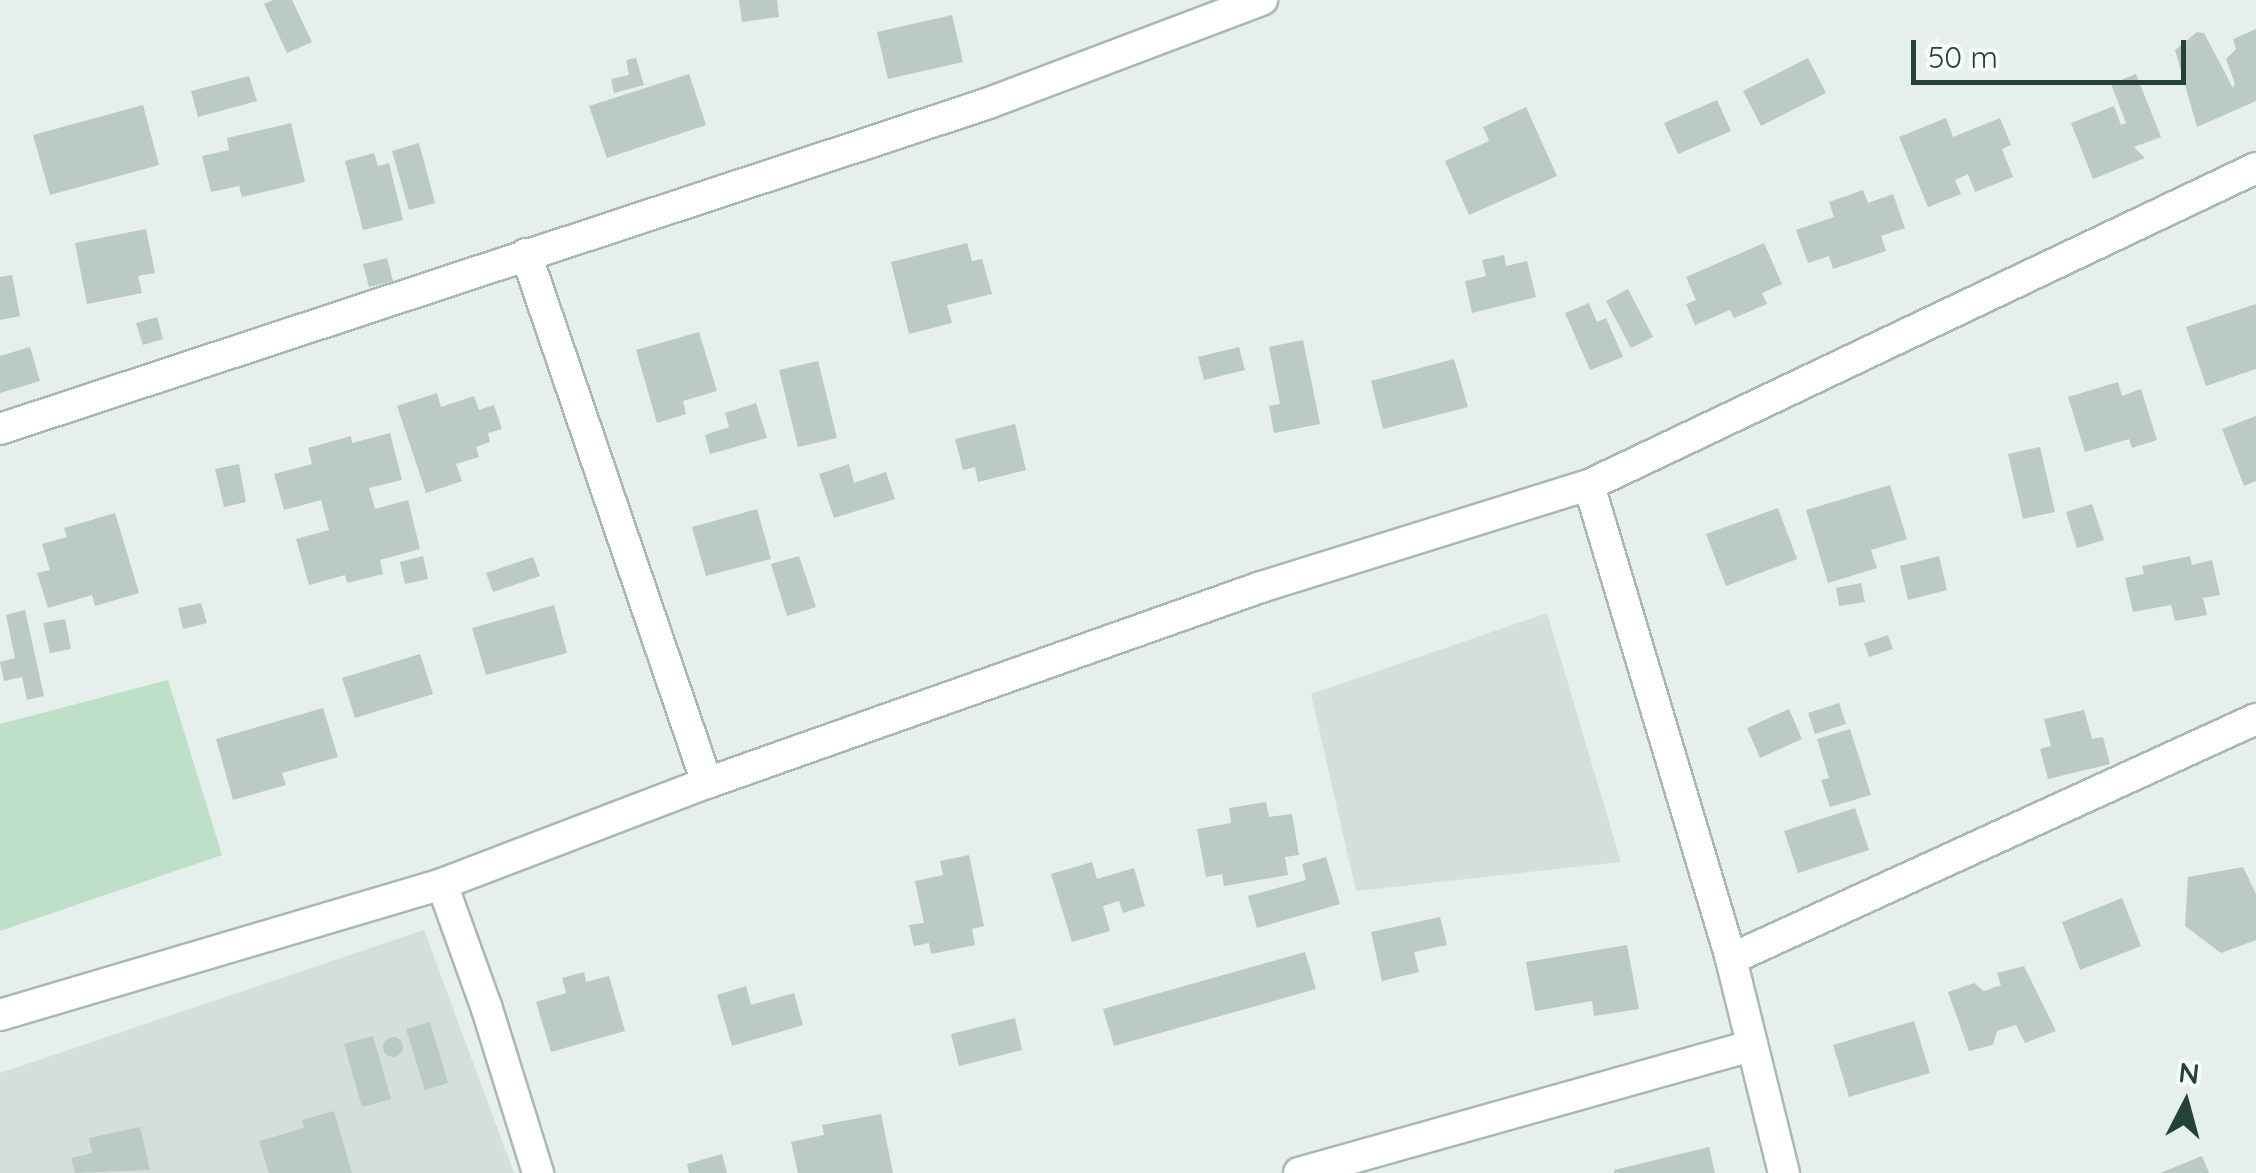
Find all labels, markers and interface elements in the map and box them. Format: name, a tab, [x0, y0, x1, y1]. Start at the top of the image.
scale bar	[1916, 20, 2191, 82]
text: 50 m	[1928, 38, 1998, 76]
north arrow	[2136, 1053, 2236, 1153]
text: N	[2177, 1054, 2201, 1091]

